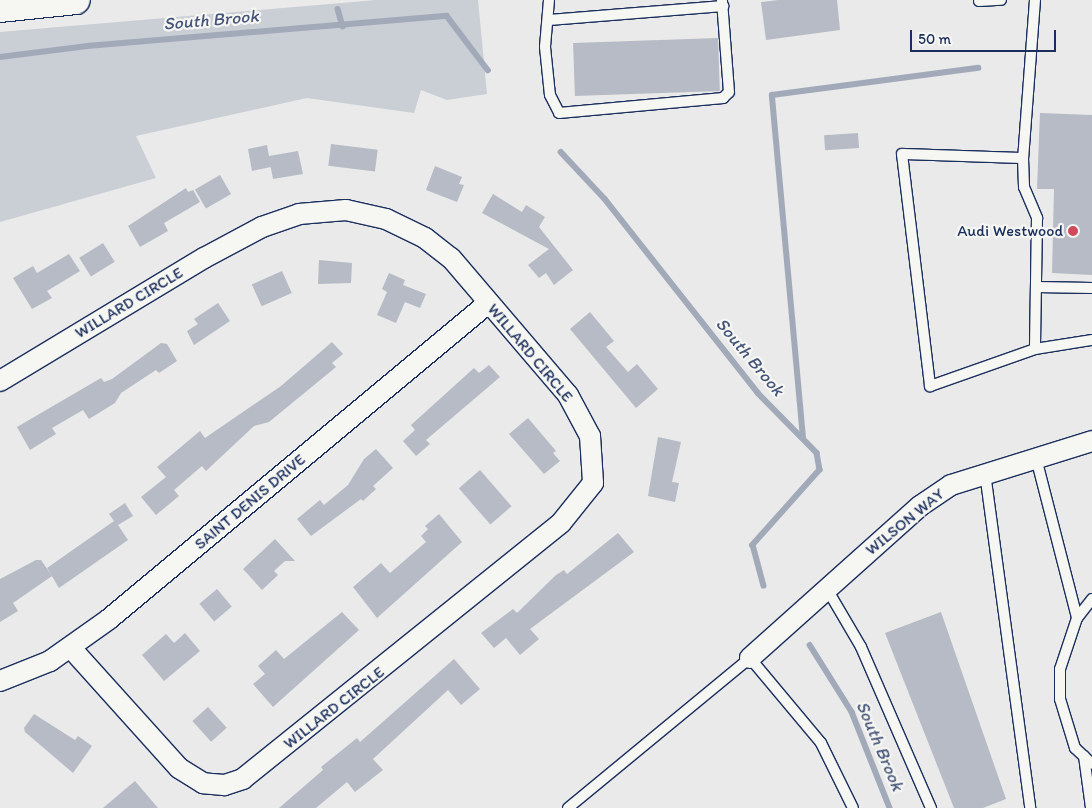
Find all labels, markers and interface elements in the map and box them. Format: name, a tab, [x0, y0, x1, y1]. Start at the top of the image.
water label: South Brook	[162, 5, 260, 35]
scale bar	[912, 20, 1058, 52]
text: 50 m	[918, 30, 951, 48]
place label: Audi Westwood	[958, 221, 1063, 241]
marker: Audi Westwood	[1067, 225, 1079, 237]
street label: WILLARD CIRCLE	[71, 263, 187, 343]
street label: WILLARD CIRCLE	[483, 300, 577, 406]
water label: South Brook	[711, 313, 789, 401]
street label: SAINT DENIS DRIVE	[191, 450, 309, 554]
street label: WILSON WAY	[862, 484, 948, 560]
street label: WILLARD CIRCLE	[280, 663, 388, 753]
water label: South Brook	[851, 698, 909, 794]

